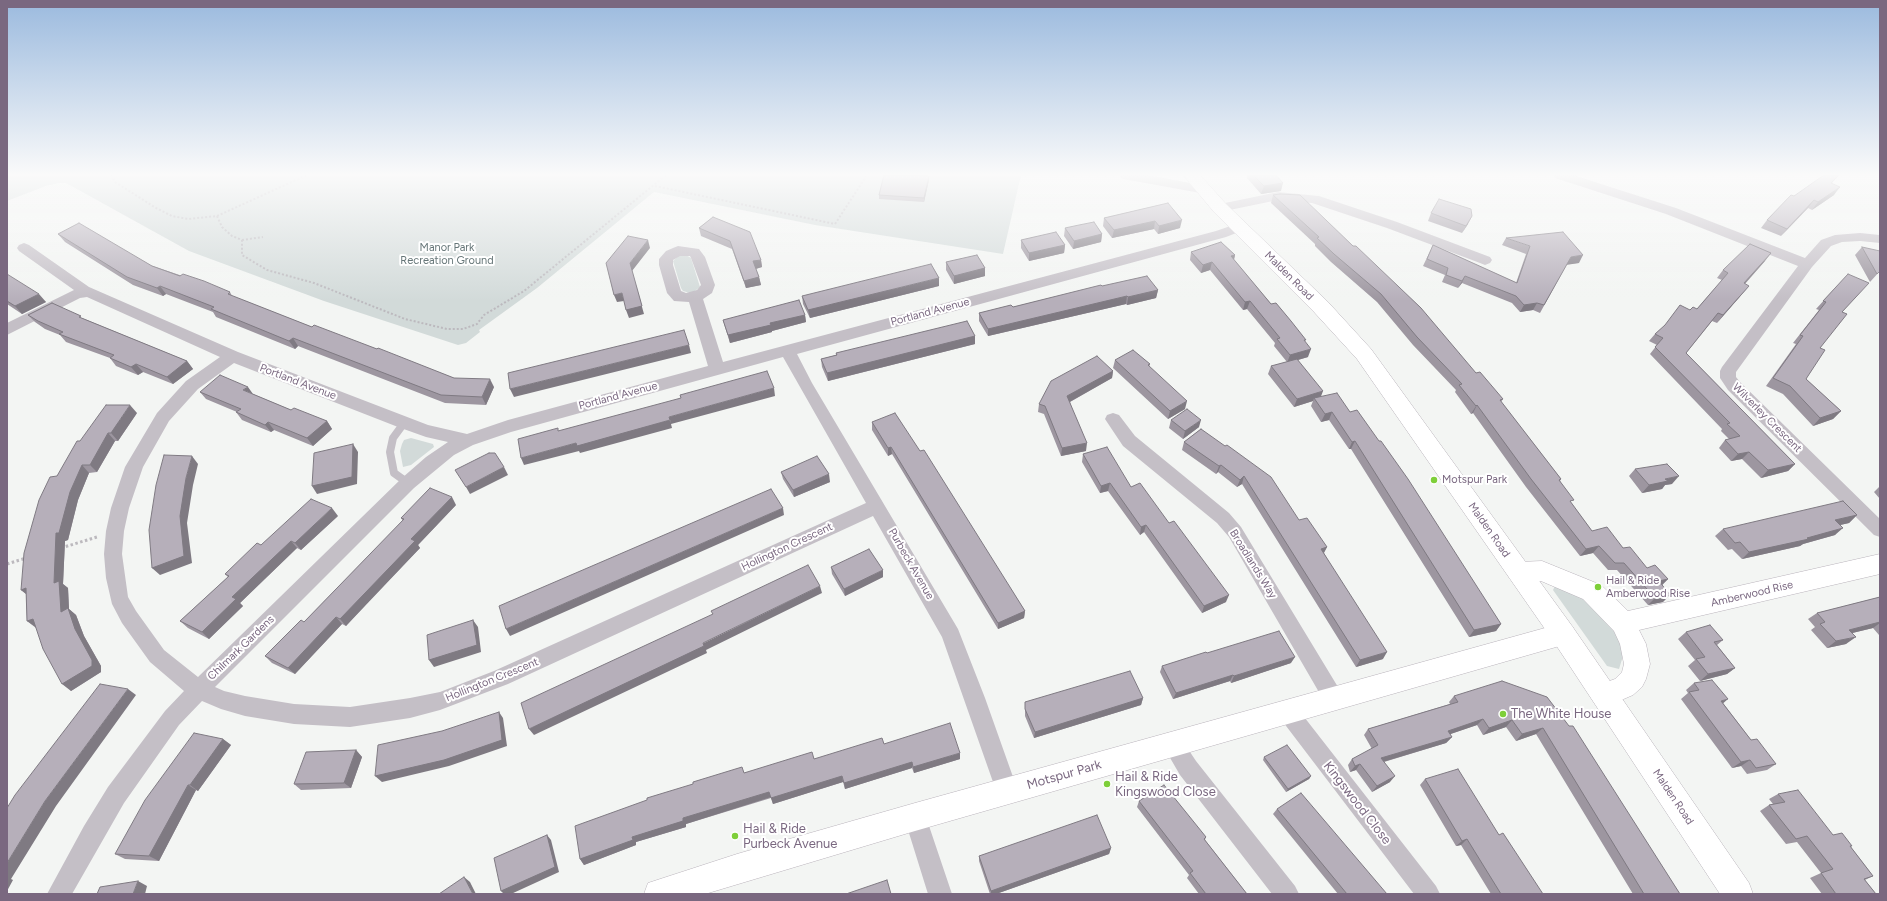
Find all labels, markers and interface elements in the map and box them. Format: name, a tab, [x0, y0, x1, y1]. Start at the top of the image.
park label: Manor Park Recreation Ground	[400, 241, 494, 267]
street label: Malden Road	[1262, 249, 1316, 303]
street label: Portland Avenue	[889, 295, 971, 329]
street label: Portland Avenue	[258, 361, 338, 403]
street label: Portland Avenue	[577, 379, 659, 413]
street label: Wilverley Crescent	[1730, 381, 1804, 455]
place label: Motspur Park	[1442, 473, 1507, 487]
marker: Motspur Park	[1429, 475, 1439, 485]
street label: Malden Road	[1465, 500, 1513, 560]
street label: Hollington Crescent	[739, 520, 835, 574]
street label: Purbeck Avenue	[885, 526, 937, 602]
street label: Broadlands Way	[1227, 527, 1279, 601]
place label: Hail & Ride Amberwood Rise	[1606, 574, 1690, 600]
street label: Amberwood Rise	[1710, 578, 1794, 610]
marker: Hail & Ride Amberwood Rise	[1593, 582, 1603, 592]
street label: Chilmark Gardens	[205, 613, 277, 683]
street label: Hollington Crescent	[444, 655, 540, 705]
place label: The White House	[1511, 706, 1611, 722]
marker: The White House	[1498, 709, 1508, 719]
street label: Motspur Park	[1025, 757, 1103, 793]
street label: Kingswood Close	[1320, 758, 1394, 848]
street label: Malden Road	[1650, 767, 1696, 827]
place label: Hail & Ride Kingswood Close	[1115, 769, 1216, 800]
marker: Hail & Ride Kingswood Close	[1102, 779, 1112, 789]
place label: Hail & Ride Purbeck Avenue	[743, 821, 837, 852]
marker: Hail & Ride Purbeck Avenue	[730, 831, 740, 841]

